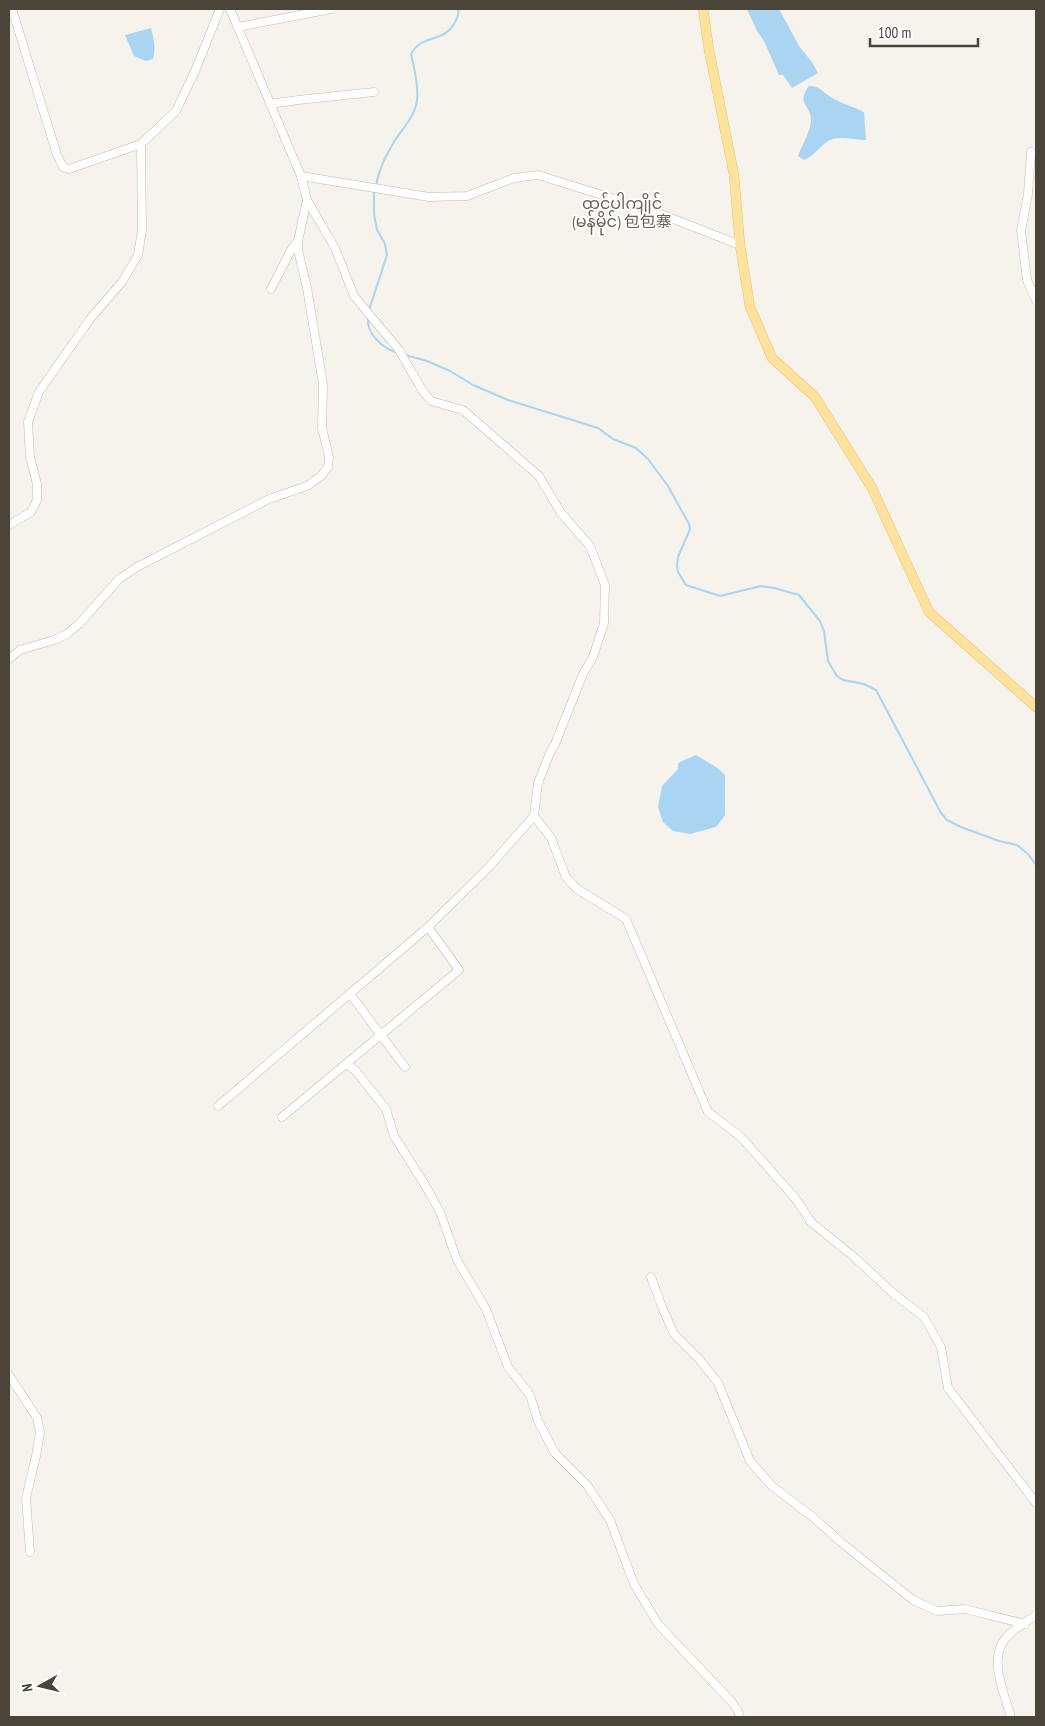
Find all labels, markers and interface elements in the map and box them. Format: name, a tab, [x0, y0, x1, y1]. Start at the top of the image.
scale bar	[870, 15, 978, 47]
text: 100 m	[878, 23, 911, 42]
district label: ထင်ပါကျိုင် (မန်မိုင်) 包包寨	[572, 192, 672, 236]
north arrow	[15, 1661, 65, 1711]
text: N	[18, 1683, 37, 1693]

